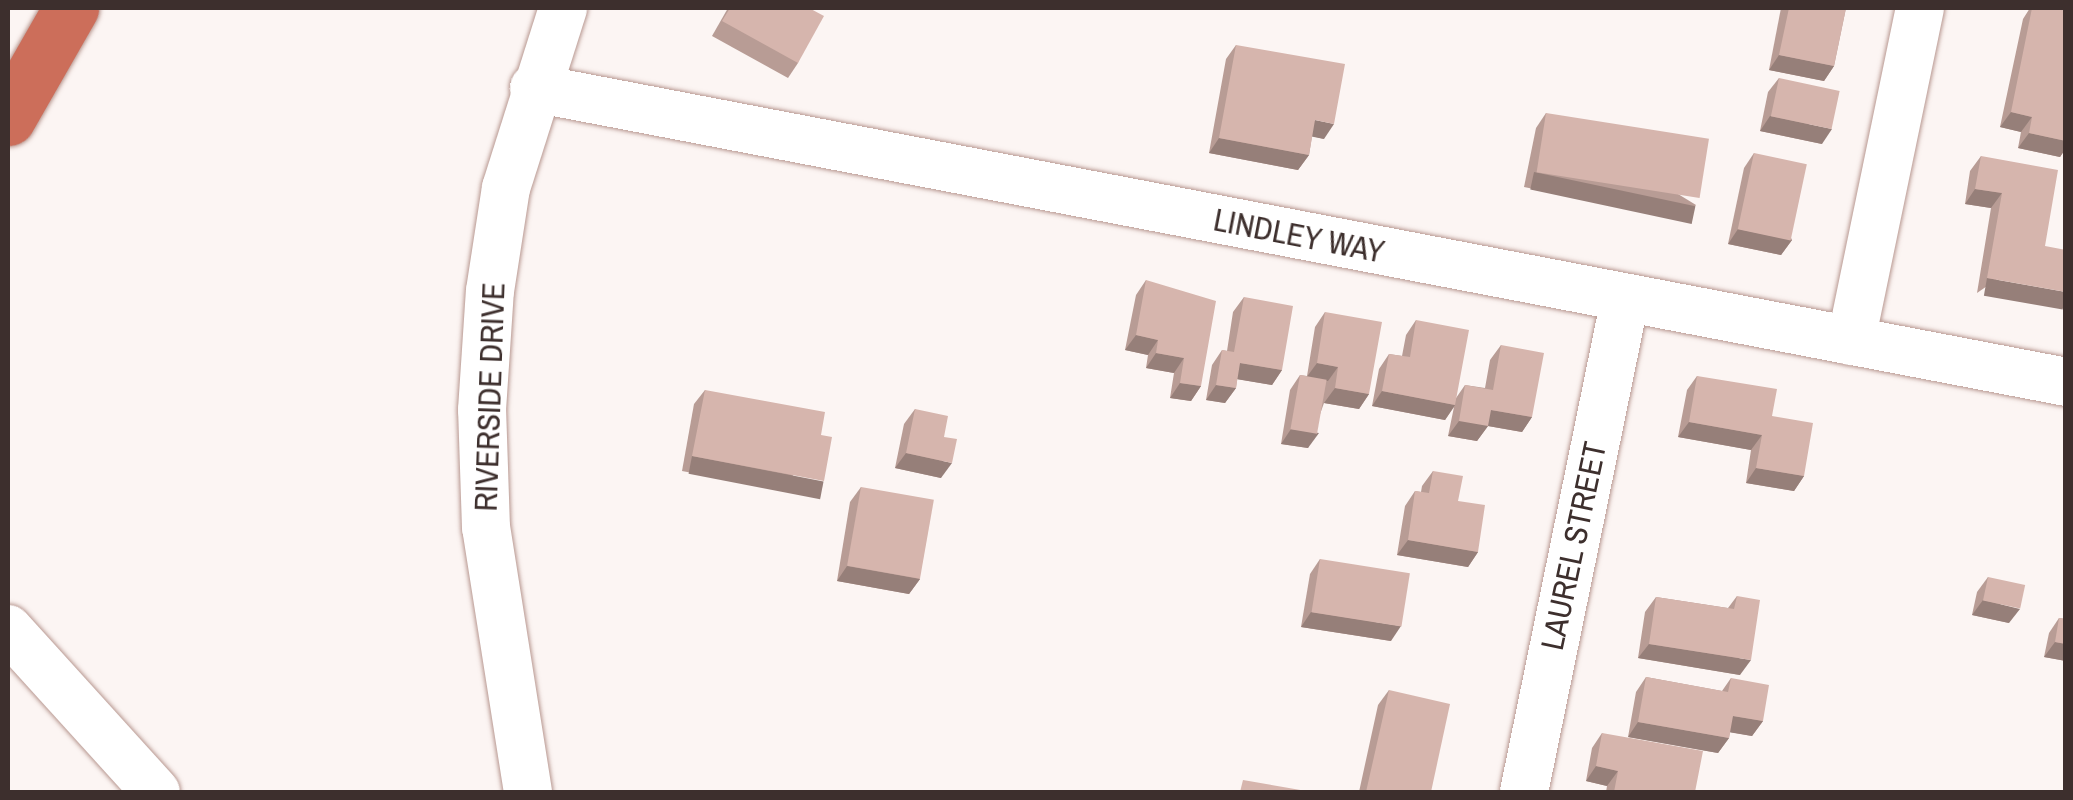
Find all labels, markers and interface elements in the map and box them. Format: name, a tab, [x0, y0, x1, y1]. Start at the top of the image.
street label: LINDLEY WAY	[1210, 201, 1388, 271]
street label: RIVERSIDE DRIVE	[467, 282, 513, 512]
street label: LAUREL STREET	[1533, 438, 1615, 654]

